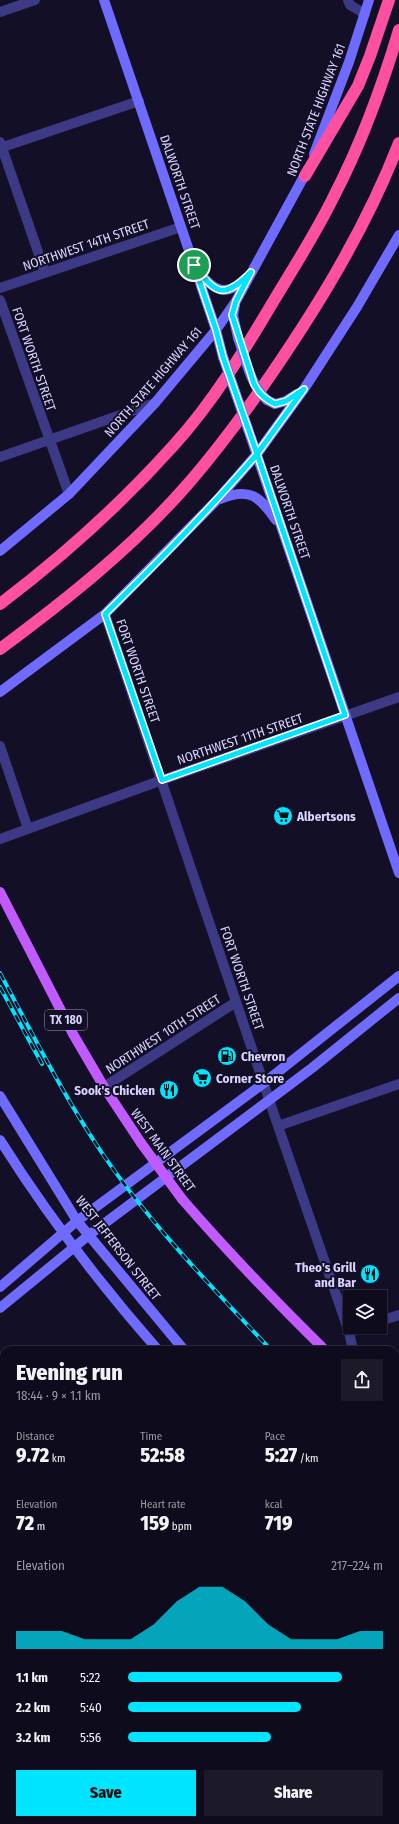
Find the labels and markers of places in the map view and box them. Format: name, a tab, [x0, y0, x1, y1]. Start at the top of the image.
pin	[177, 248, 211, 282]
supermarket icon: Albertsons	[272, 805, 294, 827]
place label: Albertsons	[296, 809, 356, 824]
fuel station icon: Chevron	[216, 1045, 238, 1067]
place label: Chevron	[241, 1049, 285, 1064]
supermarket icon: Corner Store	[191, 1067, 213, 1089]
place label: Corner Store	[216, 1071, 285, 1086]
restaurant icon: Sook's Chicken	[158, 1079, 180, 1101]
place label: Sook's Chicken	[74, 1083, 155, 1098]
place label: Theo's Grill and Bar	[295, 1260, 356, 1290]
restaurant icon: Theo's Grill and Bar	[359, 1263, 381, 1285]

